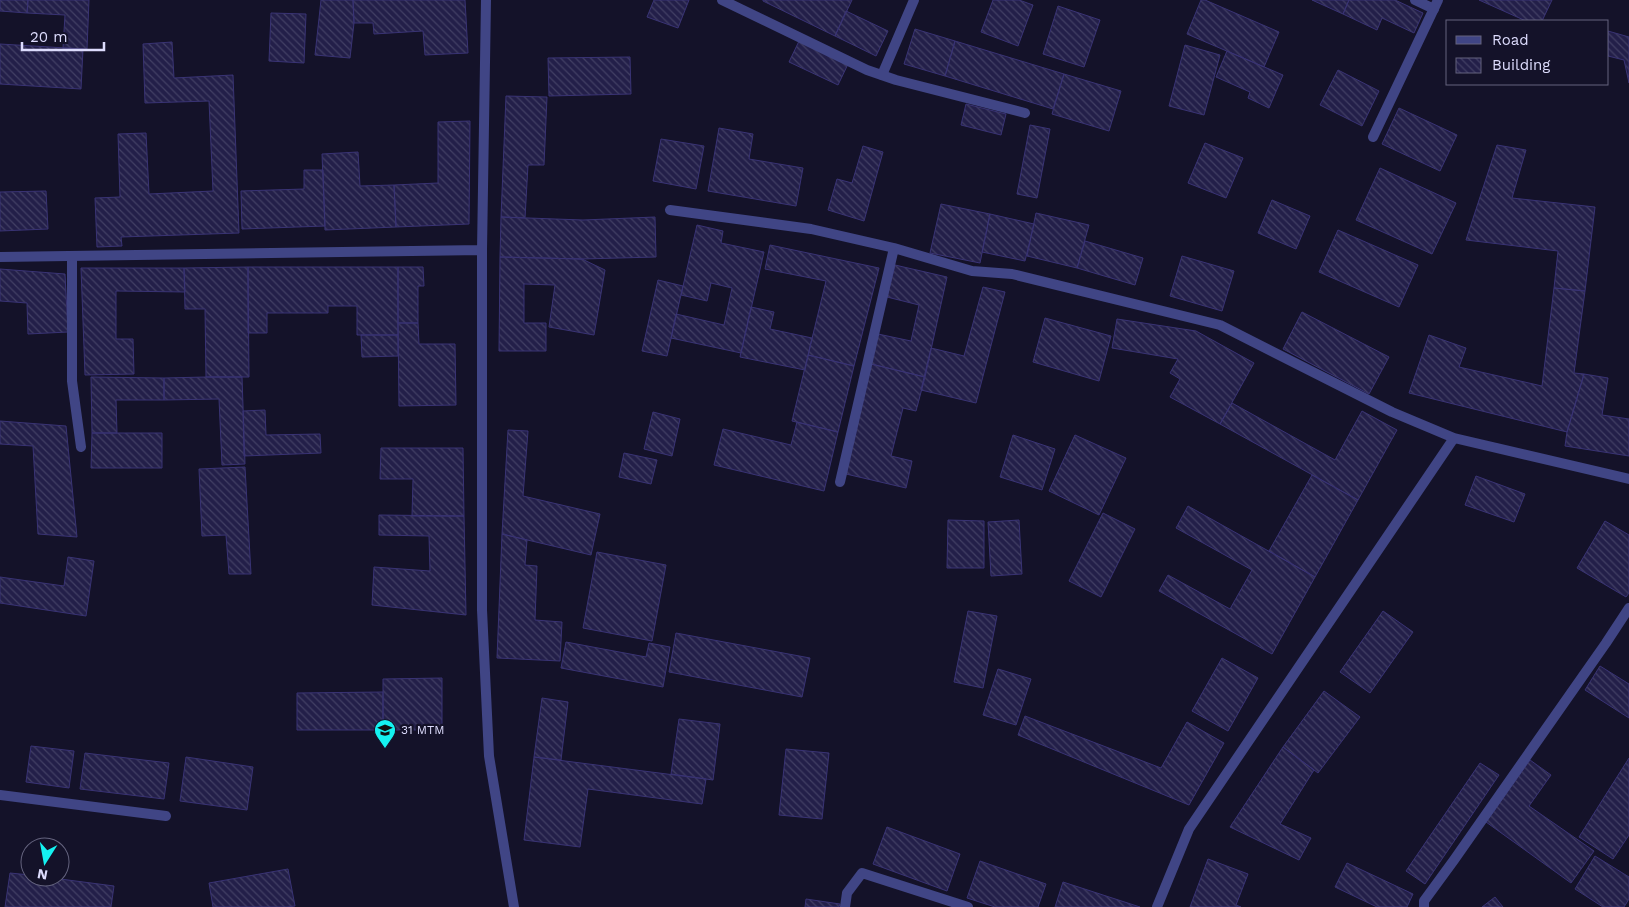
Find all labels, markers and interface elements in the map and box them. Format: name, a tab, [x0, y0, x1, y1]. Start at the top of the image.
scale bar	[22, 20, 105, 52]
legend	[1446, 20, 1609, 85]
text: 20 m	[30, 28, 68, 46]
text: Road	[1492, 31, 1529, 49]
text: Building	[1492, 56, 1550, 74]
school or university icon: 31 MTM	[373, 718, 397, 749]
place label: 31 MTM	[401, 723, 445, 737]
north arrow	[20, 837, 70, 887]
text: N	[36, 866, 49, 884]

